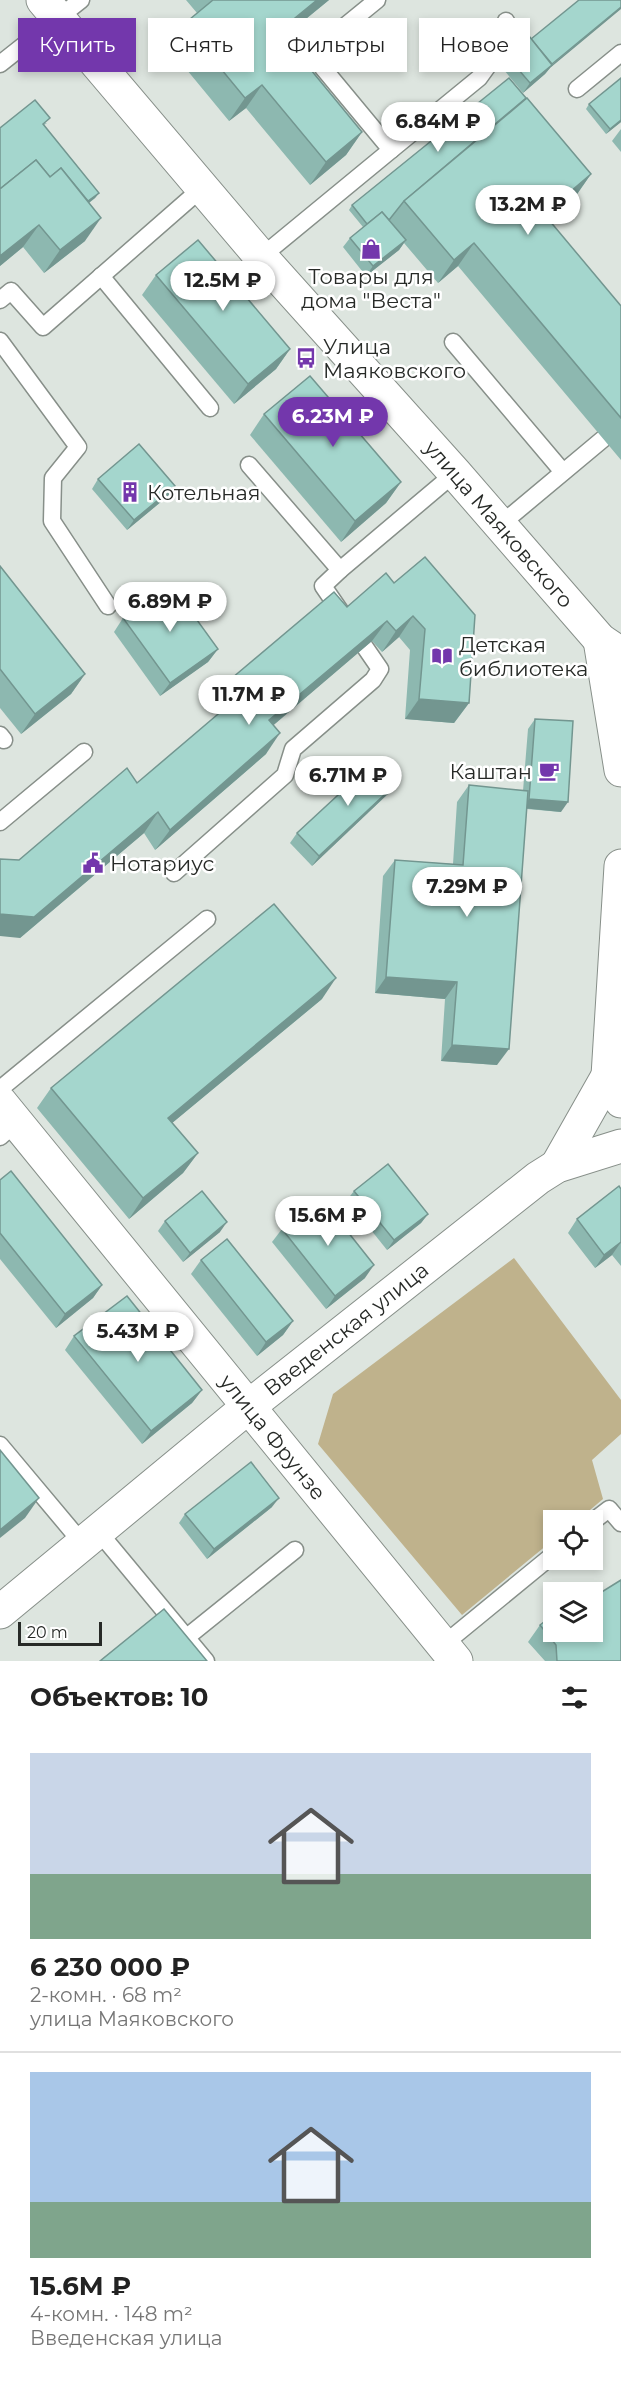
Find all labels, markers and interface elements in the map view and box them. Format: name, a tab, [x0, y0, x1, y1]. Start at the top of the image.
chip: Купить	[18, 18, 136, 72]
chip: Снять	[148, 18, 254, 72]
chip: Фильтры	[266, 18, 407, 72]
chip: Новое	[419, 18, 530, 72]
pin: 6.84M ₽	[383, 102, 493, 153]
text: 6.84M ₽	[395, 109, 481, 133]
pin: 13.2M ₽	[473, 185, 583, 236]
text: 13.2M ₽	[489, 192, 567, 216]
shop icon: Товары для дома "Веста"	[359, 237, 383, 261]
pin: 12.5M ₽	[168, 261, 278, 312]
place label: Товары для дома "Веста"	[301, 264, 441, 313]
text: 12.5M ₽	[184, 268, 262, 292]
place label: Улица Маяковского	[323, 334, 466, 383]
bus stop icon: Улица Маяковского	[294, 346, 318, 370]
pin: 6.23M ₽	[278, 397, 388, 448]
text: 6.23M ₽	[292, 404, 374, 428]
street label: улица Маяковского	[419, 434, 579, 613]
building icon: Котельная	[118, 480, 142, 504]
place label: Котельная	[147, 480, 260, 505]
pin: 6.89M ₽	[115, 582, 225, 633]
text: 6.89M ₽	[128, 589, 212, 613]
place label: Детская библиотека	[459, 632, 588, 681]
library icon: Детская библиотека	[430, 644, 454, 668]
pin: 11.7M ₽	[194, 675, 304, 726]
text: 11.7M ₽	[212, 682, 286, 706]
pin: 6.71M ₽	[293, 756, 403, 807]
place label: Каштан	[450, 759, 532, 784]
cafe icon: Каштан	[537, 759, 561, 783]
text: 6.71M ₽	[309, 763, 387, 787]
public building icon: Нотариус	[81, 851, 105, 875]
place label: Нотариус	[110, 851, 215, 876]
pin: 7.29M ₽	[412, 867, 522, 918]
text: 7.29M ₽	[426, 874, 508, 898]
pin: 15.6M ₽	[273, 1196, 383, 1247]
text: 15.6M ₽	[289, 1203, 367, 1227]
street label: Введенская улица	[259, 1257, 433, 1401]
pin: 5.43M ₽	[83, 1312, 193, 1363]
text: 5.43M ₽	[97, 1319, 179, 1343]
street label: улица Фрунзе	[214, 1368, 331, 1505]
map controls	[543, 1510, 603, 1642]
button: locate	[543, 1510, 603, 1570]
button: layers	[543, 1582, 603, 1642]
scale bar	[18, 1619, 102, 1646]
text: 20 m	[27, 1623, 68, 1642]
text: Объектов: 10	[30, 1681, 208, 1713]
icon: filters	[558, 1681, 591, 1714]
icon: home	[257, 1792, 365, 1900]
text: 6 230 000 ₽	[30, 1951, 190, 1983]
text: 2-комн. · 68 m²	[30, 1983, 182, 2007]
text: улица Маяковского	[30, 2007, 234, 2031]
icon: home	[257, 2111, 365, 2219]
text: 15.6M ₽	[30, 2270, 131, 2302]
text: 4-комн. · 148 m²	[30, 2302, 193, 2326]
text: Введенская улица	[30, 2326, 222, 2350]

